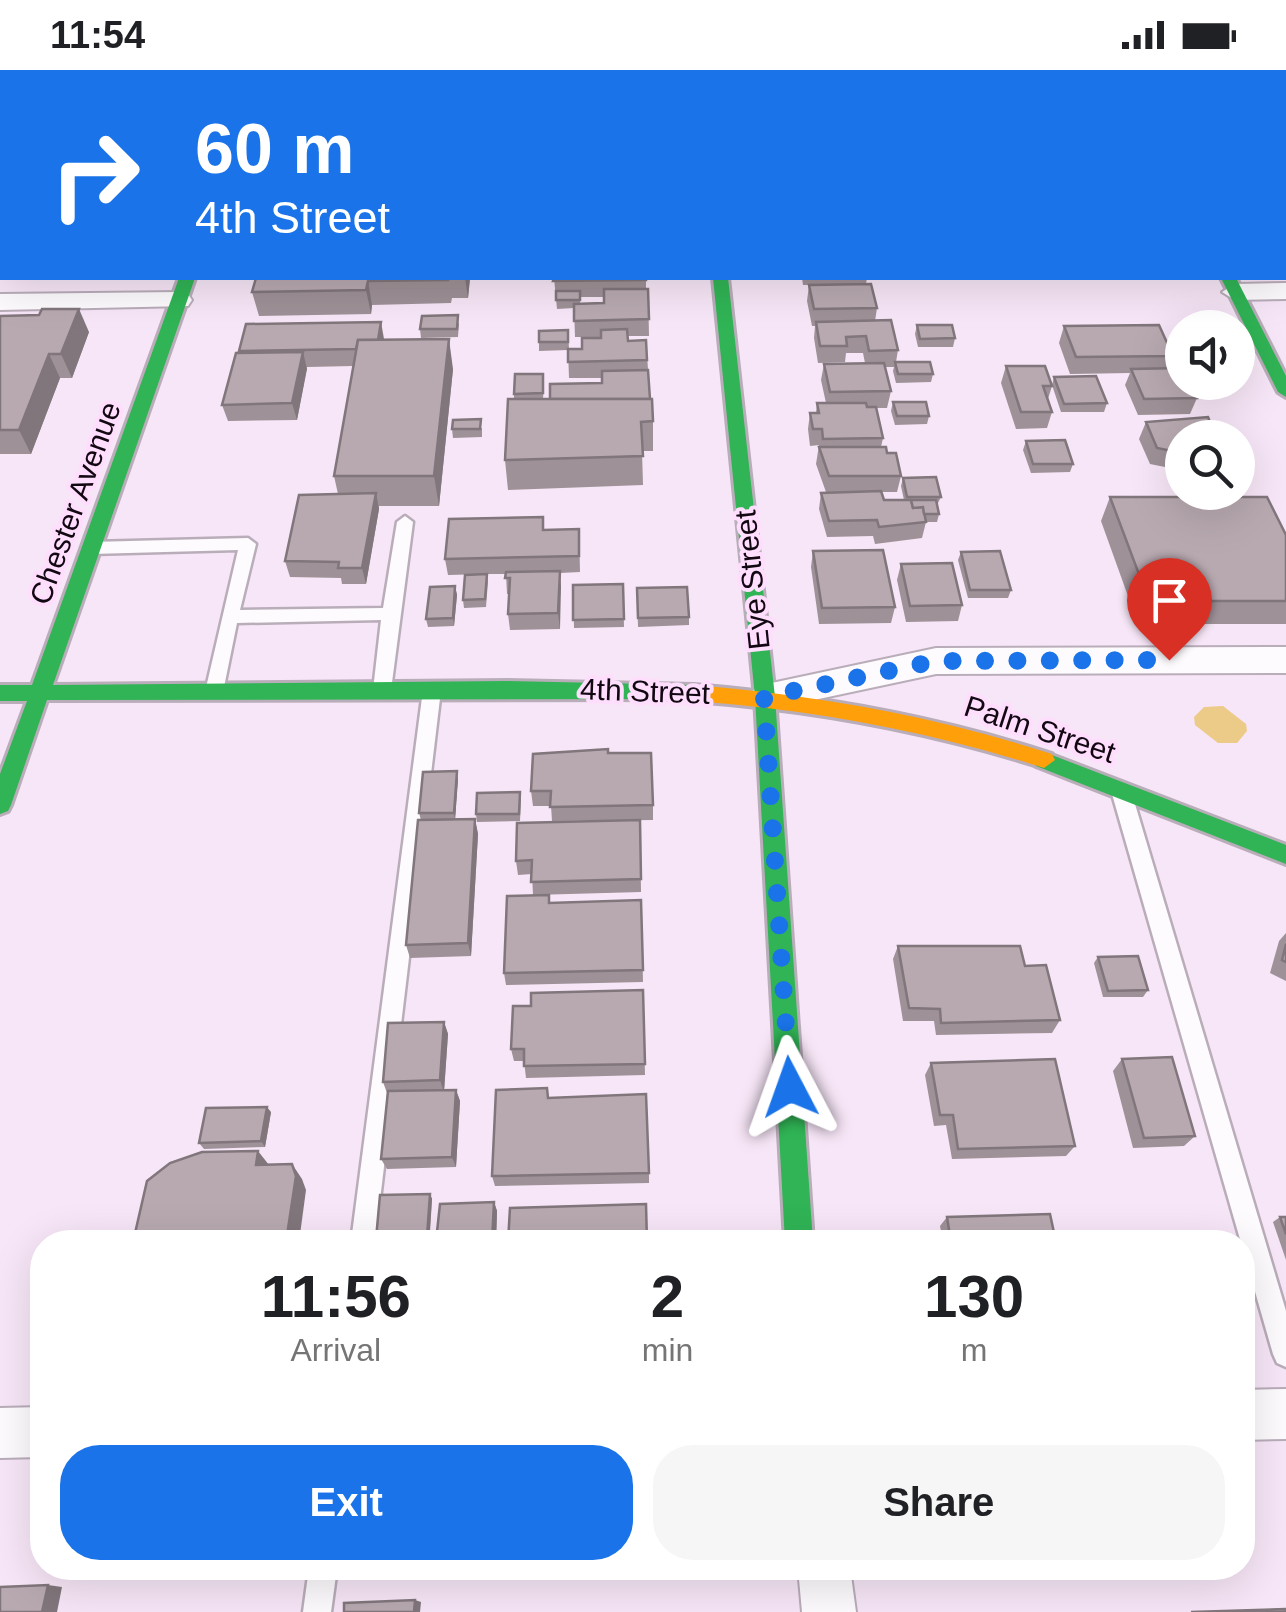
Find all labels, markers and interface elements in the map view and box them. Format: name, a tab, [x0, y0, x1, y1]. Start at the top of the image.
text: 11:54	[50, 14, 145, 56]
icon: right	[30, 110, 160, 240]
text: 60 m	[195, 110, 355, 188]
text: 4th Street	[195, 192, 390, 243]
map controls	[1165, 310, 1255, 510]
button: sound	[1165, 310, 1255, 400]
street label: Chester Avenue	[23, 397, 127, 609]
button: search	[1165, 420, 1255, 510]
street label: Eye Street	[728, 508, 776, 651]
pin	[1127, 558, 1212, 661]
icon: arrive	[1142, 573, 1197, 628]
street label: 4th Street	[579, 672, 711, 710]
street label: Palm Street	[960, 689, 1120, 769]
position arrow	[738, 1035, 842, 1139]
text: 11:56	[261, 1263, 411, 1330]
text: 2	[651, 1263, 684, 1330]
text: 130	[924, 1263, 1024, 1330]
text: Arrival	[291, 1332, 381, 1368]
text: min	[642, 1332, 693, 1368]
text: m	[961, 1332, 987, 1368]
button: Exit	[60, 1445, 633, 1560]
button: Share	[653, 1445, 1225, 1560]

